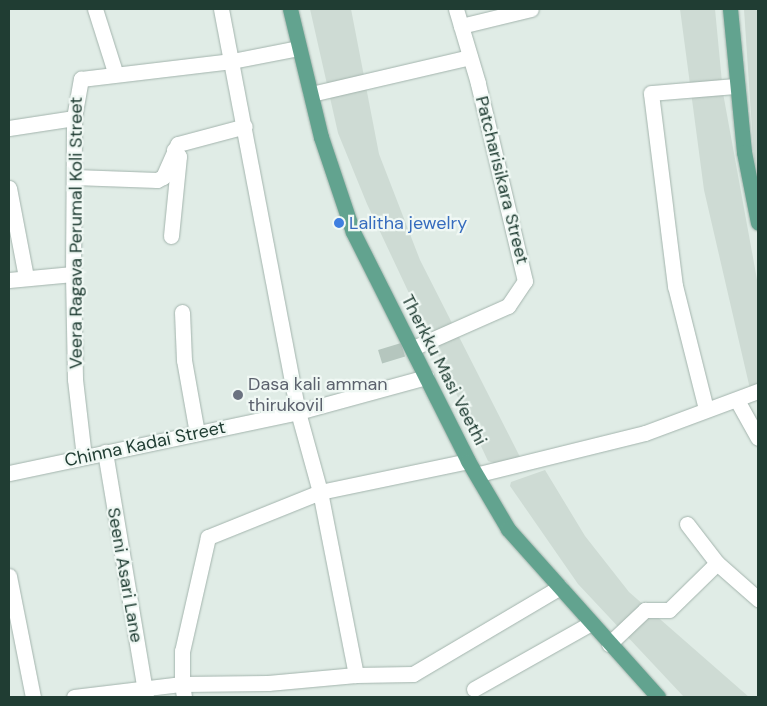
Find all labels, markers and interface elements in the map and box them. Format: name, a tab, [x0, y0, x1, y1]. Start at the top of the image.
street label: Patcharisikara Street	[471, 94, 533, 266]
street label: Veera Ragava Perumal Koli Street	[65, 97, 87, 369]
place label: Lalitha jewelry	[349, 212, 467, 234]
marker: Lalitha jewelry	[333, 217, 345, 229]
street label: Therkku Masi Veethi	[397, 291, 491, 449]
place label: Dasa kali amman thirukovil	[248, 374, 388, 416]
marker: Dasa kali amman thirukovil	[232, 389, 244, 401]
street label: Chinna Kadai Street	[63, 416, 227, 472]
street label: Seeni Asari Lane	[102, 506, 148, 644]

